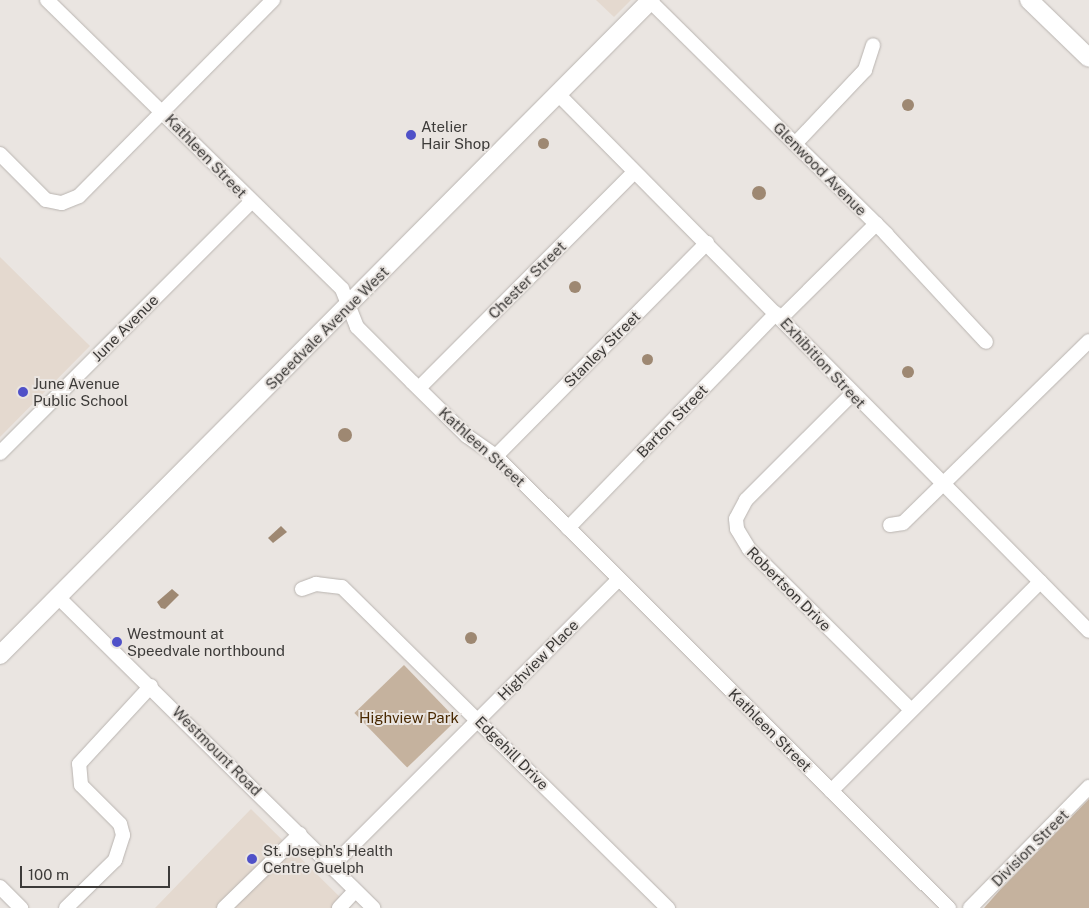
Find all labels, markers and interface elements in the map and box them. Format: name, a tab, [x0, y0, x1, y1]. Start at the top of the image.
street label: Kathleen Street	[161, 110, 251, 202]
place label: Atelier Hair Shop	[421, 117, 490, 152]
street label: Glenwood Avenue	[770, 119, 870, 219]
marker: Atelier Hair Shop	[405, 129, 417, 141]
street label: Chester Street	[484, 237, 570, 323]
street label: Speedvale Avenue West	[261, 262, 393, 394]
street label: June Avenue	[88, 291, 162, 365]
street label: Stanley Street	[560, 307, 644, 391]
street label: Exhibition Street	[777, 314, 869, 412]
place label: June Avenue Public School	[33, 374, 128, 409]
street label: Barton Street	[633, 381, 711, 461]
marker: June Avenue Public School	[17, 386, 29, 398]
street label: Kathleen Street	[435, 404, 529, 490]
street label: Robertson Drive	[743, 543, 835, 635]
street label: Highview Place	[494, 616, 582, 704]
place label: Westmount at Speedvale northbound	[127, 624, 285, 659]
marker: Westmount at Speedvale northbound	[111, 636, 123, 648]
street label: Kathleen Street	[725, 685, 815, 775]
street label: Westmount Road	[169, 703, 265, 799]
park label: Highview Park	[359, 709, 459, 727]
street label: Edgehill Drive	[471, 712, 553, 794]
street label: Division Street	[988, 806, 1072, 890]
place label: St. Joseph's Health Centre Guelph	[263, 841, 393, 876]
marker: St. Joseph's Health Centre Guelph	[245, 852, 259, 866]
scale bar	[22, 856, 172, 888]
text: 100 m	[28, 866, 69, 883]

